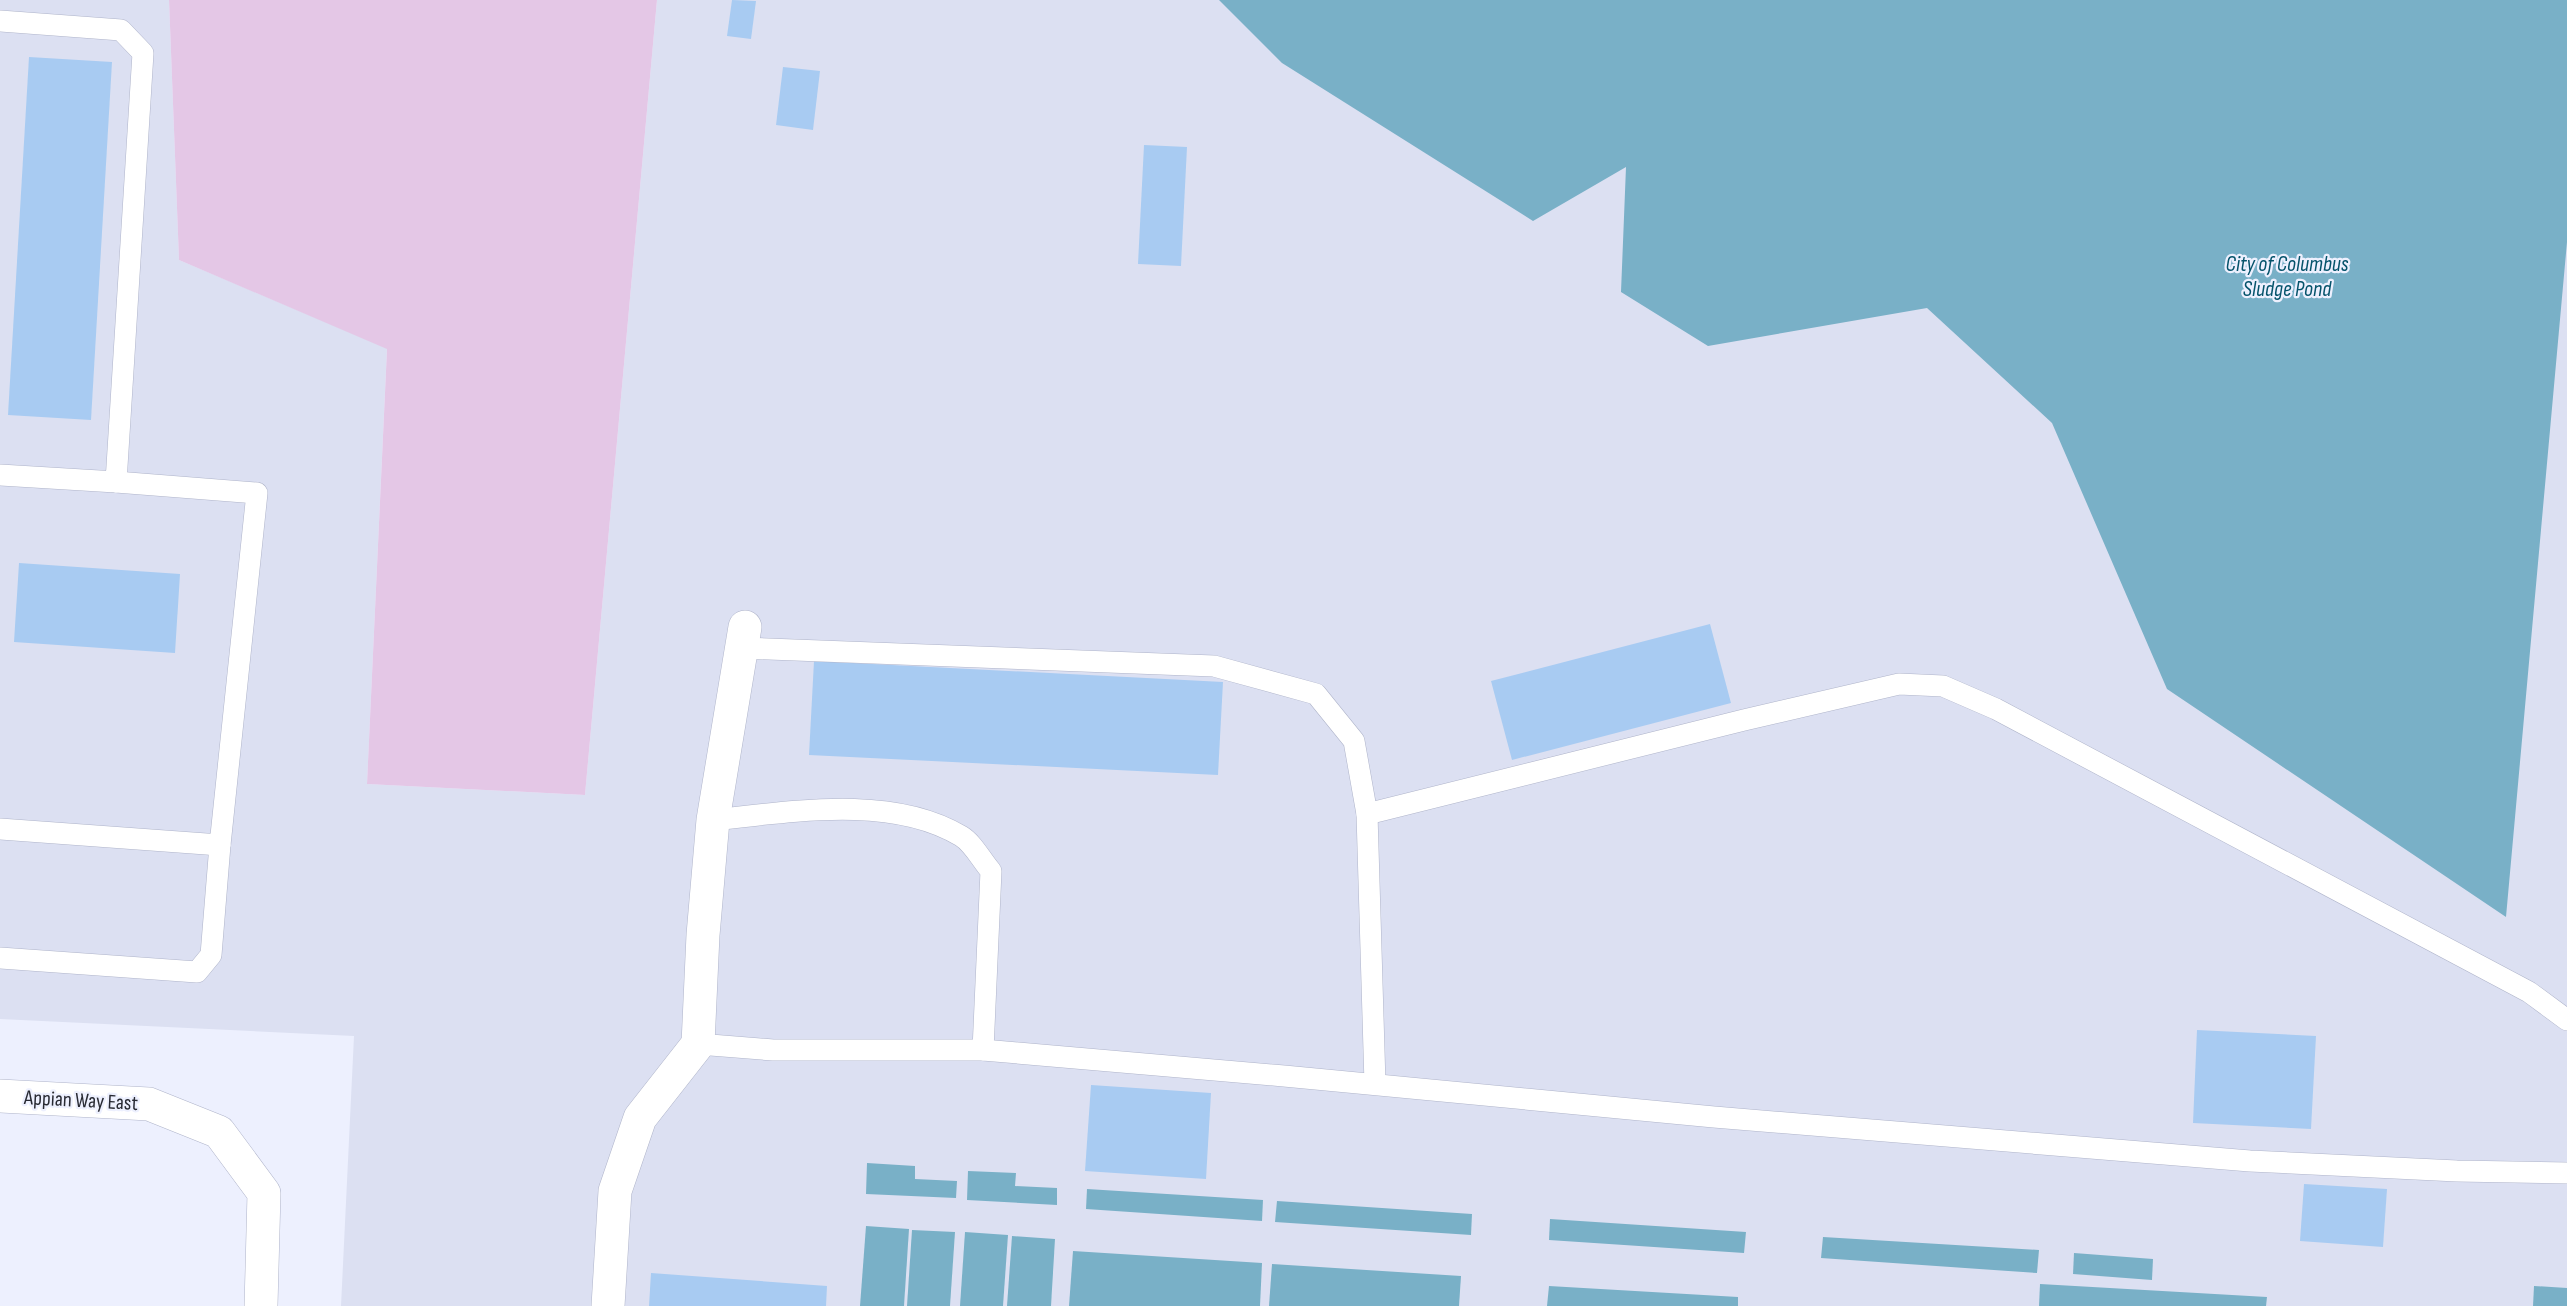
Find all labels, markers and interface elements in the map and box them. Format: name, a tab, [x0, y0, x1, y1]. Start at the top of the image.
water label: City of Columbus Sludge Pond	[2225, 251, 2349, 303]
street label: Appian Way East	[22, 1085, 139, 1116]

